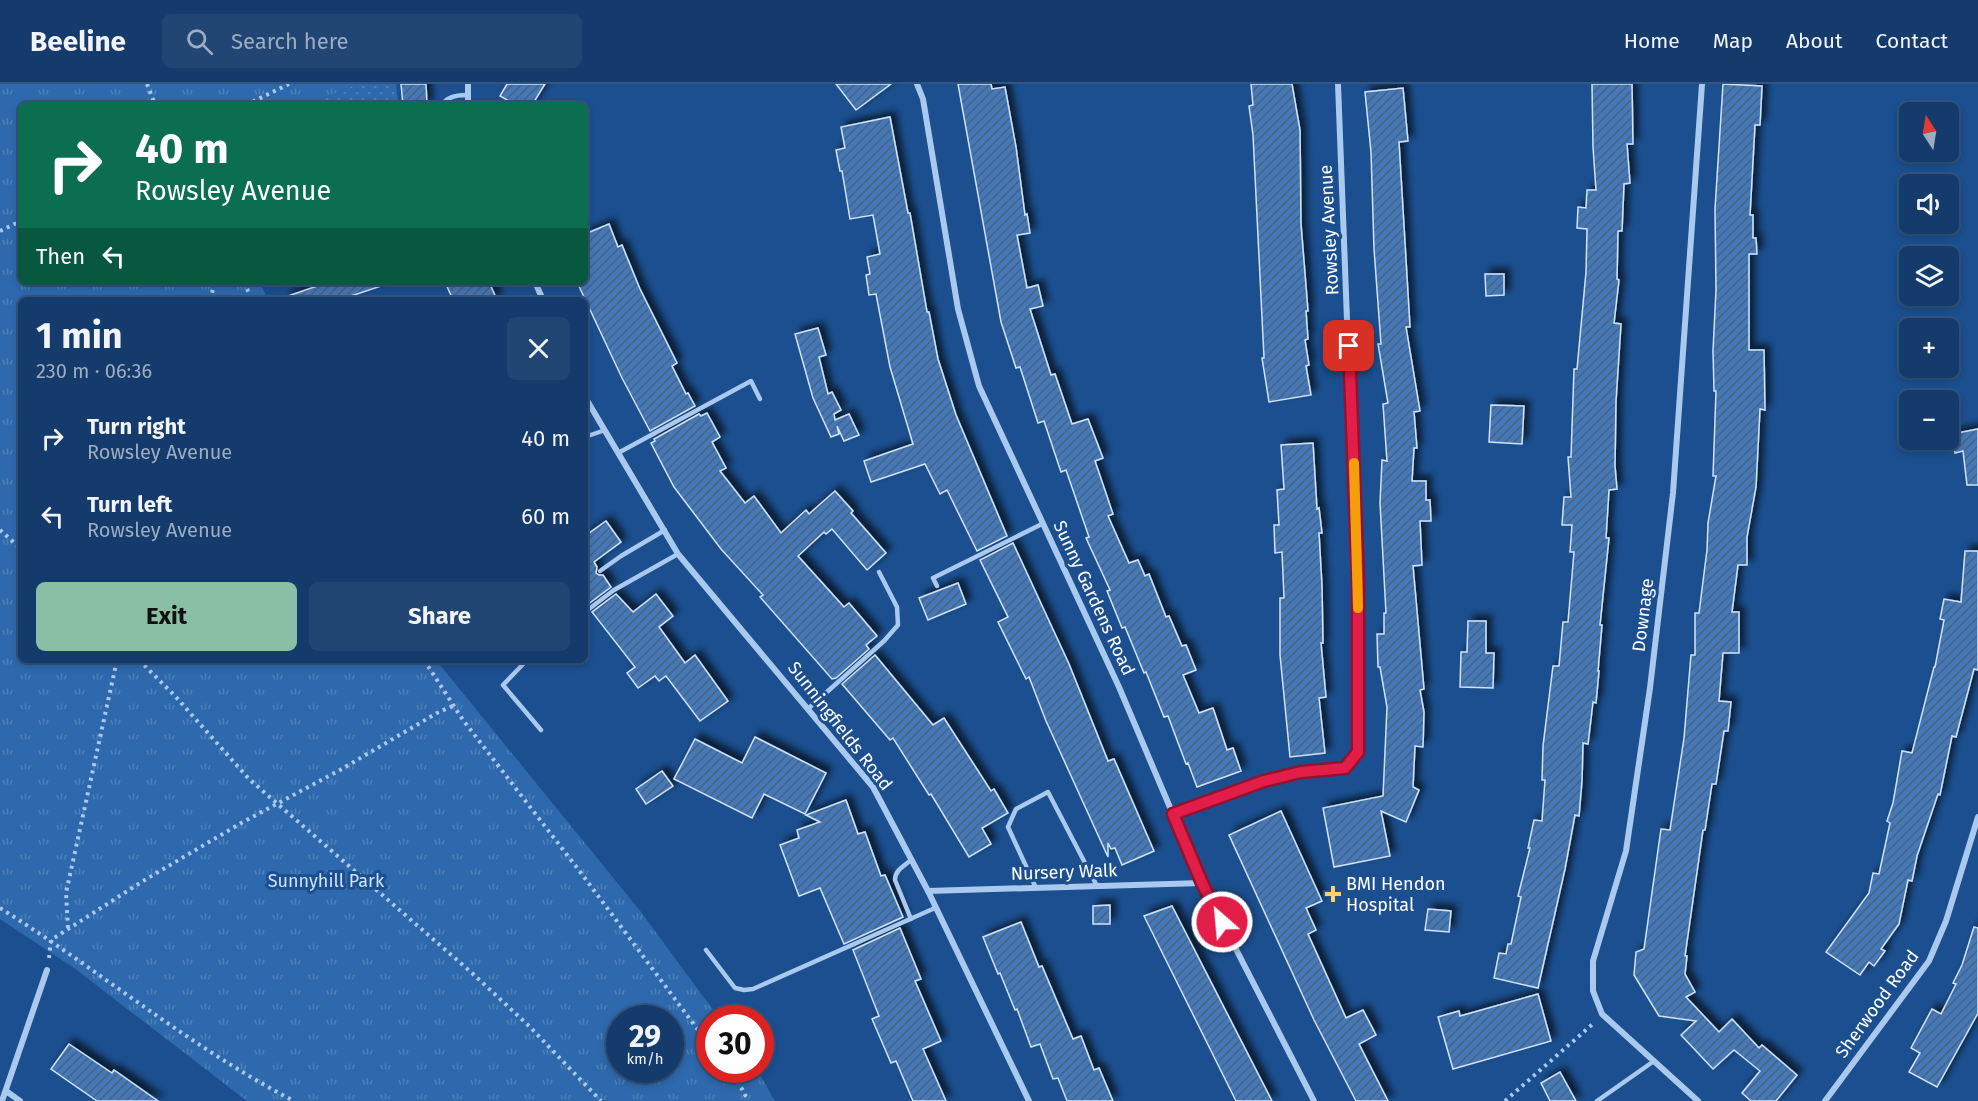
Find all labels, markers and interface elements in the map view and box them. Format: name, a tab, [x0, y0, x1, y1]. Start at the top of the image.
search box	[162, 14, 582, 68]
text: Beeline	[30, 25, 126, 58]
icon: search	[183, 25, 216, 58]
text: Search here	[231, 28, 349, 55]
text: Home	[1624, 28, 1680, 54]
text: Map	[1713, 28, 1753, 54]
text: About	[1786, 28, 1843, 54]
text: Contact	[1876, 28, 1948, 54]
north arrow	[1899, 102, 1959, 162]
map controls	[1899, 102, 1959, 450]
text: 40 m	[135, 124, 229, 174]
icon: right	[36, 126, 114, 204]
street label: Rowsley Avenue	[1315, 164, 1343, 296]
button: sound	[1899, 174, 1959, 234]
text: Rowsley Avenue	[135, 175, 331, 207]
icon: left	[97, 240, 130, 273]
text: Then	[36, 243, 85, 270]
button: layers	[1899, 246, 1959, 306]
text: 1 min	[36, 314, 123, 358]
button: close	[507, 317, 570, 380]
button: +	[1899, 318, 1959, 378]
pin	[1323, 320, 1374, 371]
icon: arrive	[1332, 329, 1365, 362]
text: 230 m · 06:36	[36, 359, 152, 383]
button: −	[1899, 390, 1959, 450]
text: Turn right	[87, 413, 186, 440]
icon: right	[36, 422, 69, 455]
text: 40 m	[521, 425, 570, 452]
text: Rowsley Avenue	[87, 440, 232, 464]
text: Turn left	[87, 491, 172, 518]
icon: left	[36, 500, 69, 533]
text: 60 m	[521, 503, 570, 530]
street label: Sunny Gardens Road	[1048, 517, 1140, 679]
text: Rowsley Avenue	[87, 518, 232, 542]
street label: Downage	[1628, 577, 1658, 653]
button: Exit	[36, 582, 297, 651]
button: Share	[309, 582, 570, 651]
street label: Sunningfields Road	[783, 657, 897, 795]
street label: Nursery Walk	[1010, 859, 1118, 885]
park label: Sunnyhill Park	[268, 870, 385, 892]
place label: BMI Hendon Hospital	[1346, 873, 1445, 916]
marker: BMI Hendon Hospital	[1324, 885, 1342, 903]
position arrow	[1190, 890, 1254, 954]
street label: Sherwood Road	[1830, 946, 1924, 1062]
speed limit sign: 30	[696, 1005, 774, 1083]
text: 29	[629, 1019, 661, 1055]
text: km/h	[626, 1050, 664, 1068]

